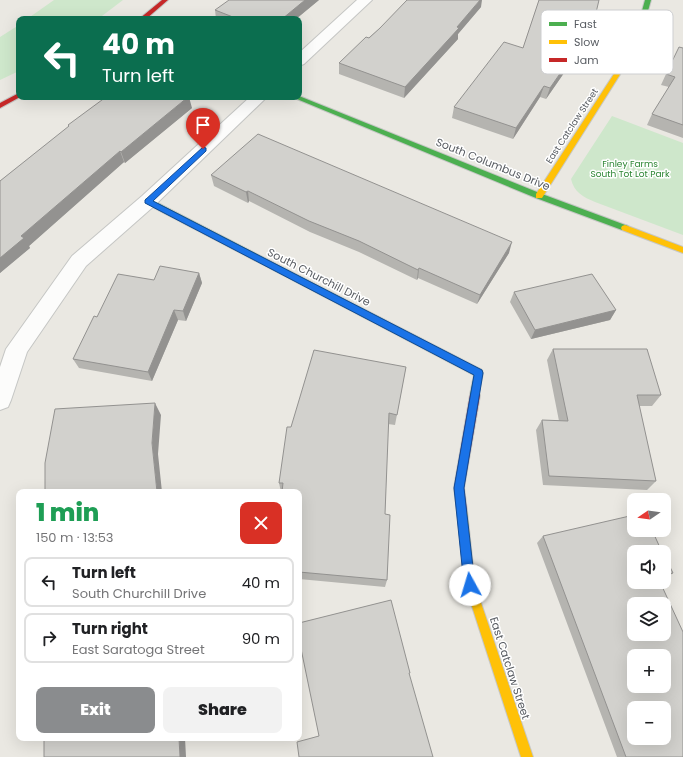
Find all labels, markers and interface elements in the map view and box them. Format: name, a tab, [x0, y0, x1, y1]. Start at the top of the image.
legend	[541, 10, 673, 74]
text: Fast	[574, 16, 597, 32]
text: 40 m	[102, 25, 175, 64]
icon: left	[36, 32, 88, 84]
text: Slow	[574, 34, 599, 50]
text: Jam	[574, 52, 599, 68]
text: Turn left	[102, 63, 174, 88]
street label: East Catclaw Street	[543, 86, 601, 166]
pin	[186, 108, 220, 149]
icon: arrive	[192, 114, 214, 136]
street label: South Columbus Drive	[434, 134, 553, 194]
park label: Finley Farms South Tot Lot Park	[590, 158, 670, 180]
street label: South Churchill Drive	[265, 244, 373, 310]
north arrow	[627, 493, 671, 537]
map controls	[627, 493, 671, 745]
text: 1 min	[36, 496, 99, 529]
button: close	[240, 502, 282, 544]
text: 150 m · 13:53	[36, 528, 113, 547]
button: sound	[627, 545, 671, 589]
text: Turn left	[72, 562, 136, 583]
position arrow	[449, 564, 491, 606]
icon: left	[38, 571, 60, 593]
text: 40 m	[242, 572, 280, 593]
text: South Churchill Drive	[72, 584, 206, 603]
button: layers	[627, 597, 671, 641]
street label: East Catclaw Street	[486, 615, 534, 721]
text: Turn right	[72, 618, 148, 639]
icon: right	[38, 627, 60, 649]
text: 90 m	[242, 628, 280, 649]
text: East Saratoga Street	[72, 640, 205, 659]
button: +	[627, 649, 671, 693]
button: Exit	[36, 687, 155, 733]
button: Share	[163, 687, 282, 733]
button: −	[627, 701, 671, 745]

